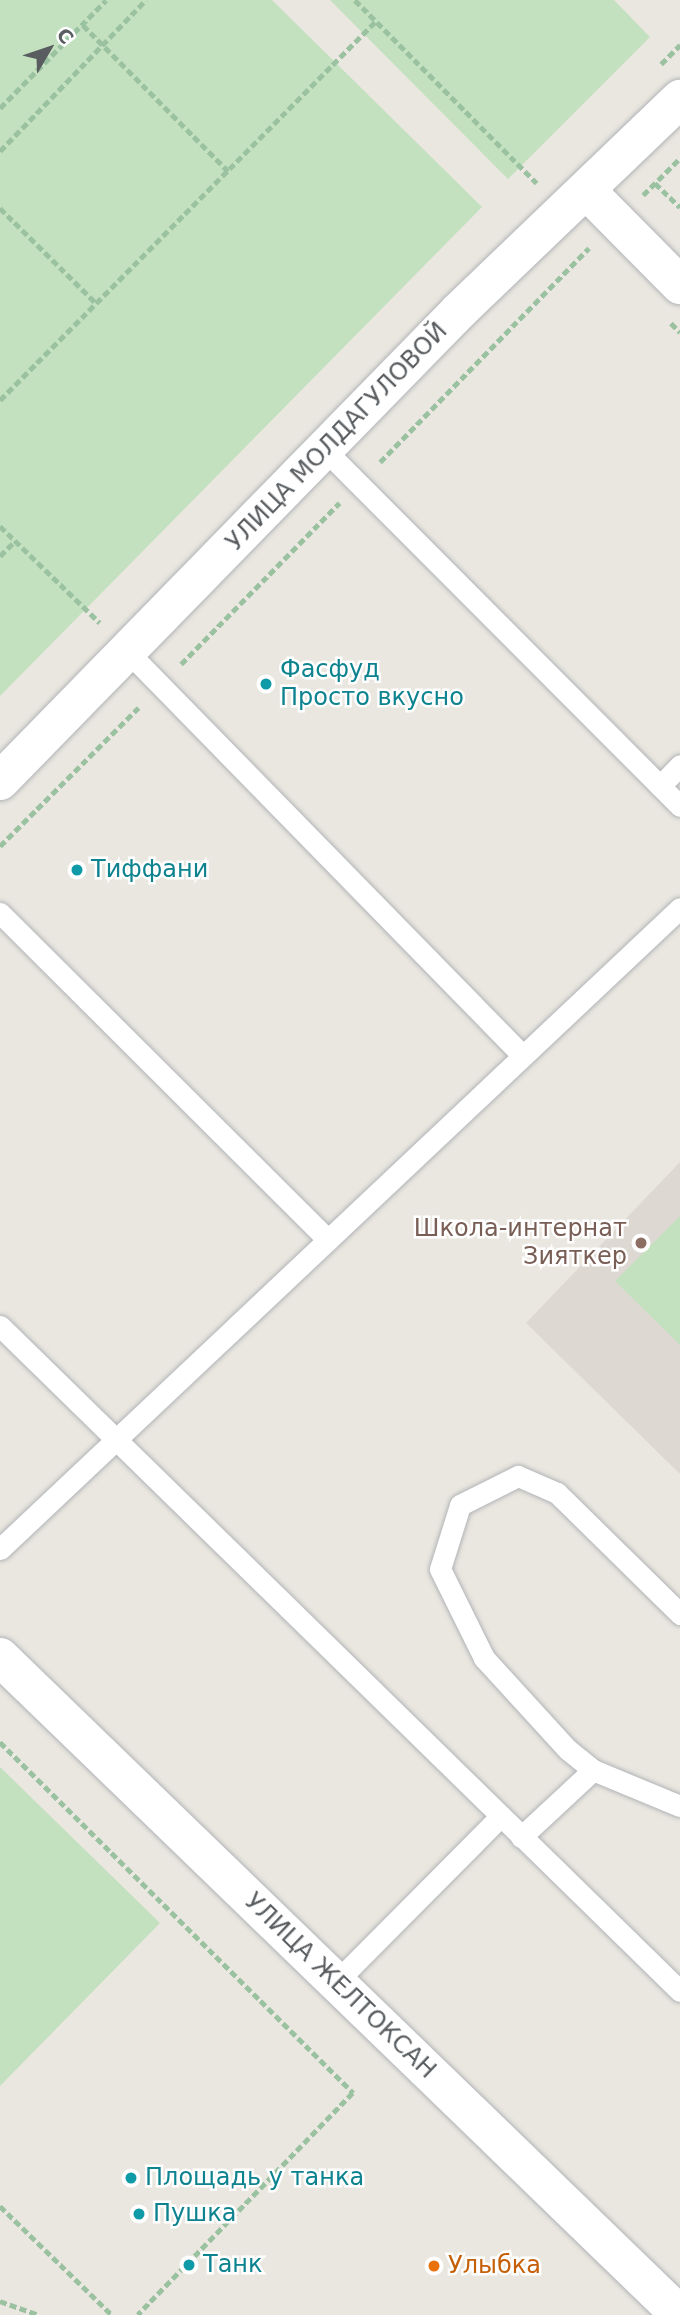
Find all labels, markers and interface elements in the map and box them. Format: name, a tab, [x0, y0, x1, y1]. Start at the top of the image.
north arrow	[14, 14, 84, 84]
text: С	[52, 23, 78, 48]
street label: УЛИЦА МОЛДАГУЛОВОЙ	[220, 317, 454, 557]
place label: Фасфуд Просто вкусно	[280, 656, 464, 712]
marker: Фасфуд Просто вкусно	[258, 676, 274, 692]
place label: Тиффани	[91, 856, 208, 884]
marker: Тиффани	[69, 862, 85, 878]
place label: Школа-интернат Зияткер	[414, 1215, 627, 1271]
marker: Школа-интернат Зияткер	[633, 1235, 649, 1251]
street label: УЛИЦА ЖЕЛТОКСАН	[239, 1887, 441, 2085]
place label: Площадь у танка	[145, 2164, 364, 2192]
marker: Площадь у танка	[123, 2170, 139, 2186]
place label: Пушка	[153, 2200, 236, 2228]
marker: Пушка	[131, 2206, 147, 2222]
place label: Танк	[203, 2251, 263, 2279]
place label: Улыбка	[448, 2252, 541, 2280]
marker: Танк	[181, 2257, 197, 2273]
marker: Улыбка	[426, 2258, 442, 2274]

